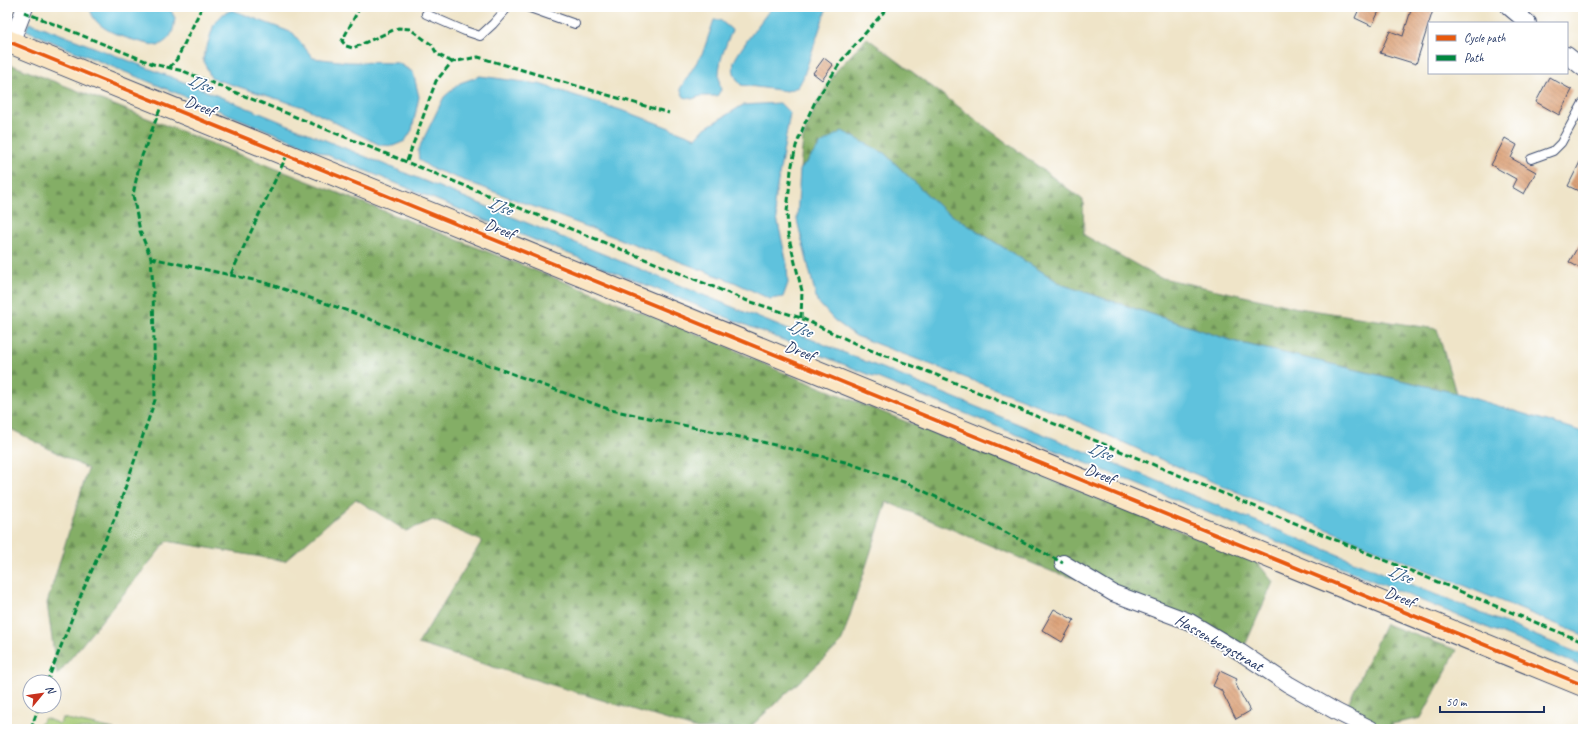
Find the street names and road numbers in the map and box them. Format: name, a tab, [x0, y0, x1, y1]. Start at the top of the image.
street label: Dreef	[182, 91, 221, 122]
street label: Dreef	[482, 214, 521, 245]
street label: Dreef	[782, 336, 821, 367]
street label: Dreef	[1082, 459, 1121, 490]
street label: Dreef	[1382, 582, 1421, 613]
street label: Hassenbergstraat	[1172, 610, 1268, 677]

